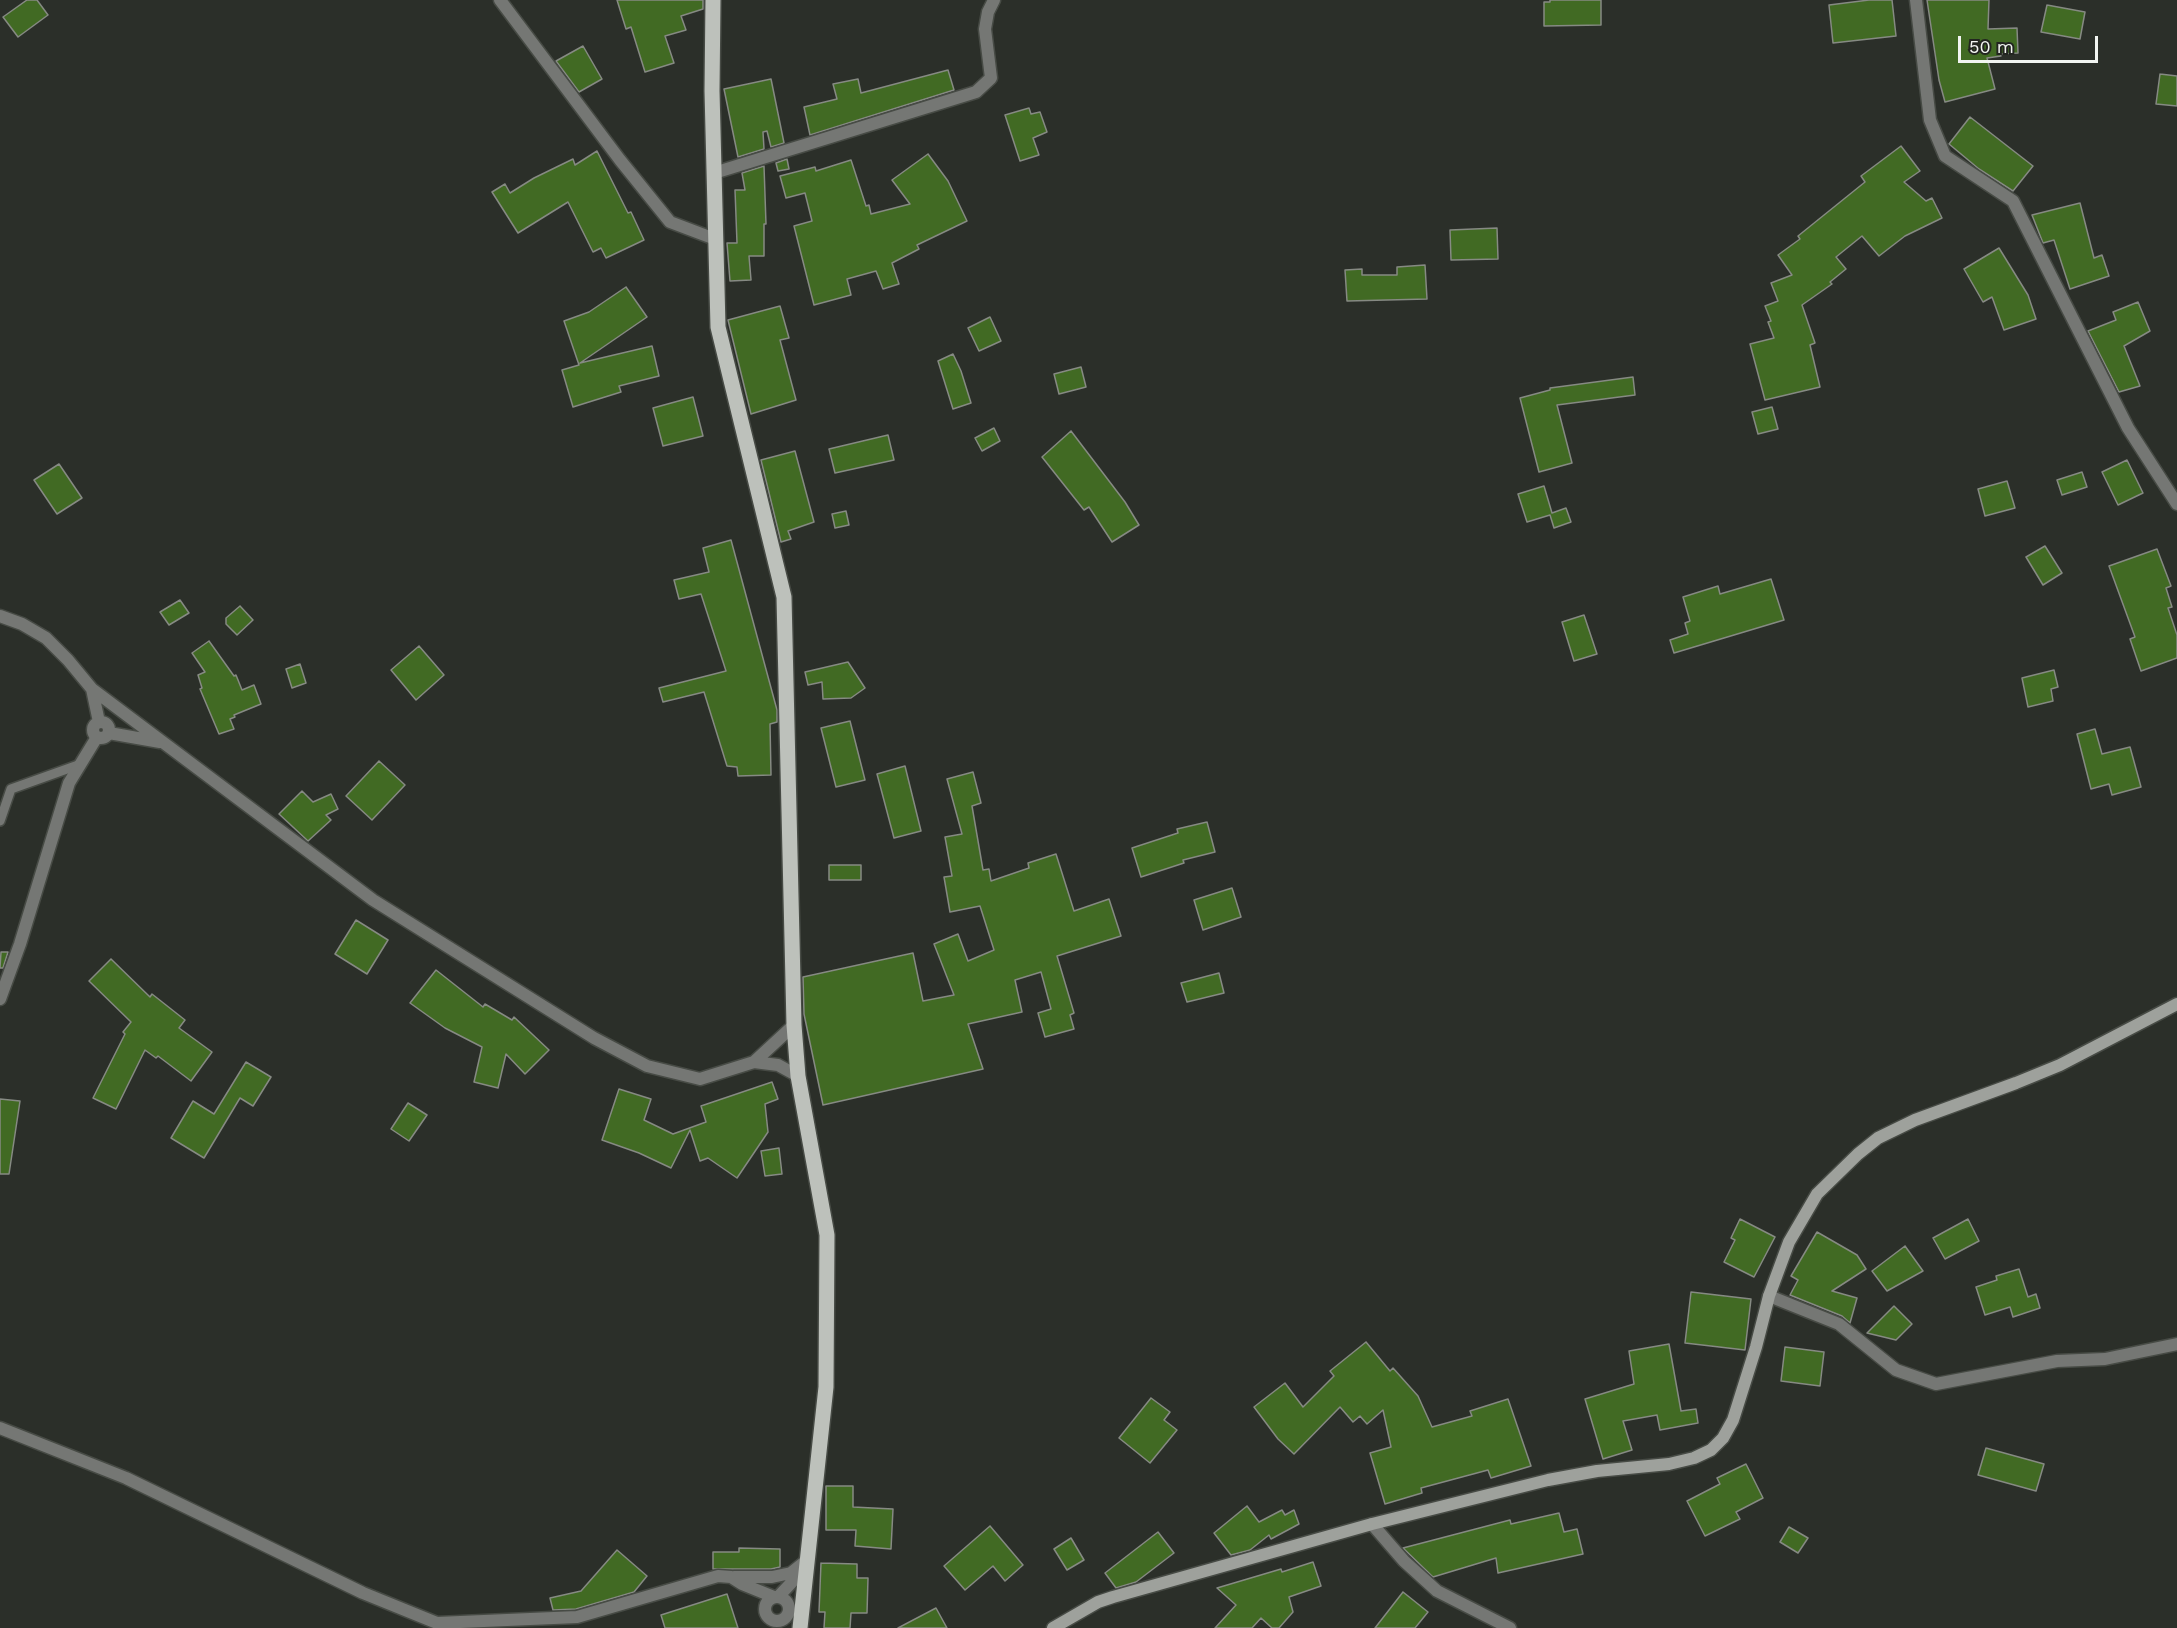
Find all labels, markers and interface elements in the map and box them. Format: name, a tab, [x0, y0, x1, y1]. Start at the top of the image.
scale bar	[1961, 24, 2100, 62]
text: 50 m	[1969, 36, 2014, 57]

